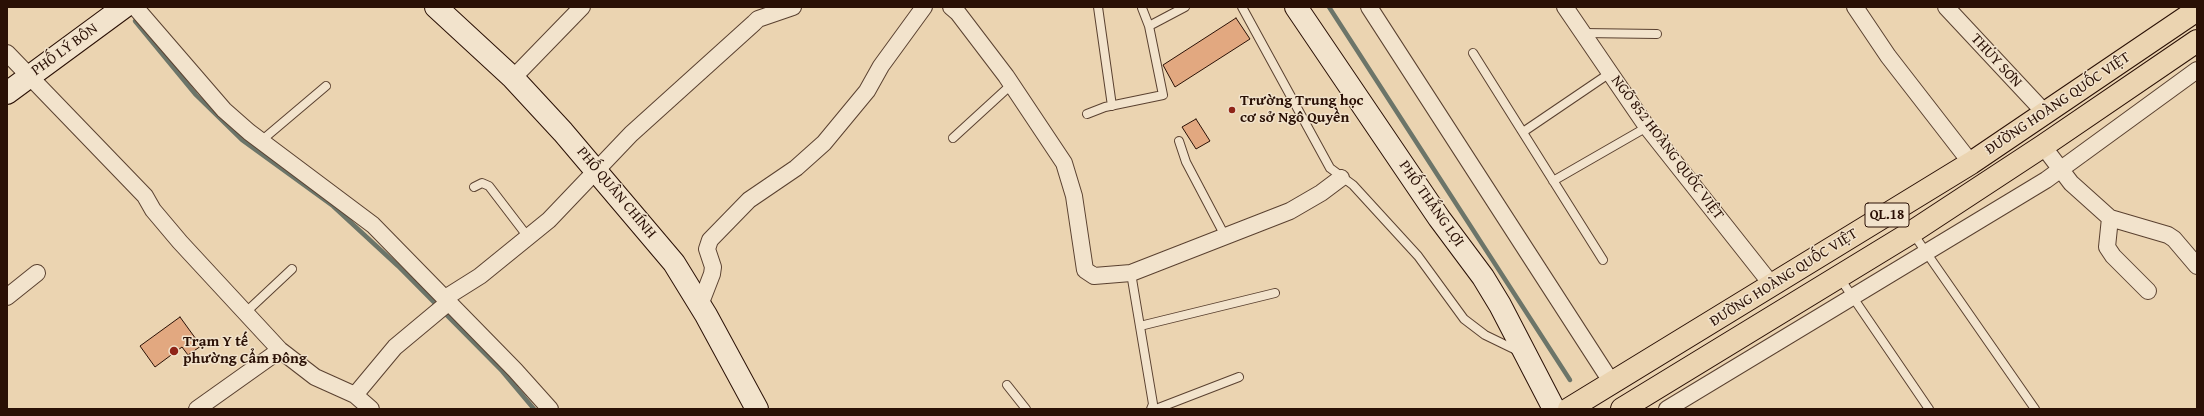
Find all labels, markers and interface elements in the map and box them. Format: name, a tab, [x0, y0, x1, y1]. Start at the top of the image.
street label: PHỐ LÝ BÔN	[28, 20, 102, 80]
street label: THỦY SƠN	[1967, 30, 2025, 92]
street label: ĐƯỜNG HOÀNG QUỐC VIỆT	[1982, 49, 2134, 159]
street label: NGÕ 852 HOÀNG QUỐC VIỆT	[1607, 72, 1727, 224]
place label: Trường Trung học cơ sở Ngô Quyền	[1240, 92, 1364, 127]
marker: Trường Trung học cơ sở Ngô Quyền	[1227, 105, 1237, 115]
street label: PHỐ QUÂN CHÍNH	[572, 144, 660, 242]
street label: PHỐ THẮNG LỢI	[1395, 158, 1467, 250]
road number: QL.18	[1865, 203, 1909, 227]
street label: ĐƯỜNG HOÀNG QUỐC VIỆT	[1707, 225, 1861, 331]
place label: Trạm Y tế phường Cẩm Đông	[183, 333, 307, 368]
marker: Trạm Y tế phường Cẩm Đông	[168, 345, 180, 357]

